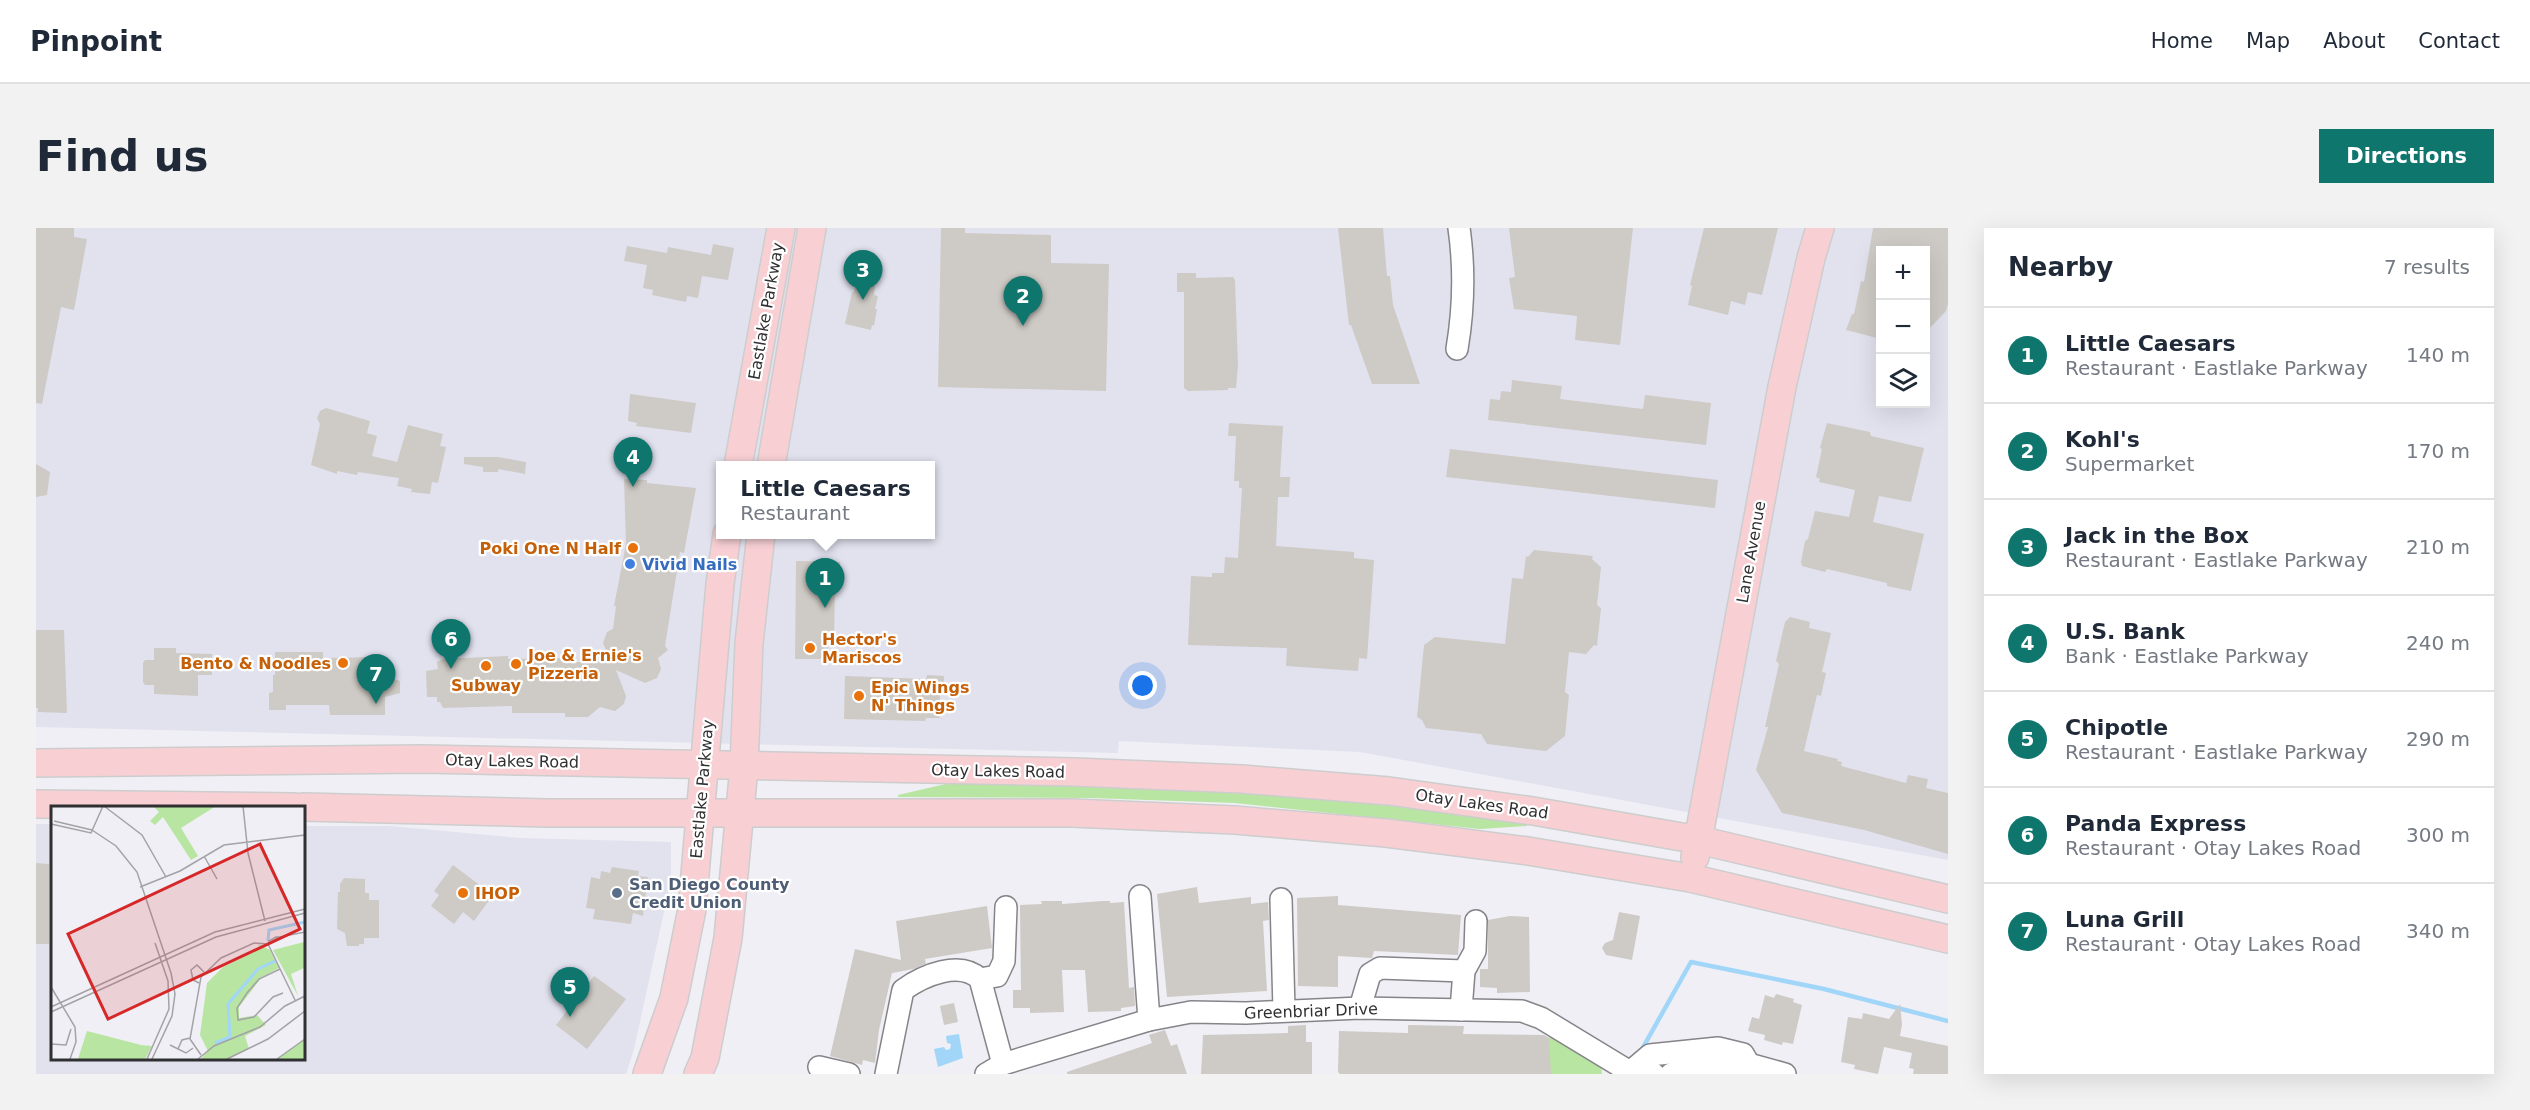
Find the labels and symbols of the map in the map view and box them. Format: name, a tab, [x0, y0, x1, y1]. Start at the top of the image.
street label: Eastlake Parkway	[745, 241, 787, 381]
pin: 3	[844, 250, 882, 300]
pin: 2	[1004, 276, 1042, 326]
pin: 4	[614, 438, 652, 487]
street label: Lane Avenue	[1733, 500, 1769, 604]
place label: Poki One N Half	[480, 539, 622, 558]
marker: Poki One N Half	[626, 541, 640, 555]
place label: Vivid Nails	[642, 555, 737, 574]
marker: Vivid Nails	[623, 557, 637, 571]
pin: 1	[806, 558, 844, 608]
pin: 6	[432, 620, 470, 669]
place label: Hector's Mariscos	[822, 630, 902, 667]
marker: Hector's Mariscos	[803, 641, 817, 655]
place label: Joe & Ernie's Pizzeria	[527, 646, 642, 683]
place label: Bento & Noodles	[180, 654, 331, 673]
pin: 7	[356, 654, 396, 704]
marker: Bento & Noodles	[336, 656, 350, 670]
marker: Joe & Ernie's Pizzeria	[509, 657, 523, 671]
marker: Subway	[479, 659, 493, 673]
your location	[1128, 671, 1157, 700]
place label: Subway	[451, 676, 522, 695]
place label: Epic Wings N' Things	[871, 678, 969, 715]
marker: Epic Wings N' Things	[852, 689, 866, 703]
street label: Eastlake Parkway	[686, 719, 718, 859]
street label: Otay Lakes Road	[445, 750, 579, 772]
street label: Otay Lakes Road	[931, 760, 1065, 782]
street label: Otay Lakes Road	[1414, 785, 1550, 823]
inset map	[51, 806, 304, 1059]
place label: San Diego County Credit Union	[629, 875, 790, 912]
place label: IHOP	[475, 884, 520, 903]
marker: IHOP	[456, 886, 470, 900]
marker: San Diego County Credit Union	[610, 886, 624, 900]
pin: 5	[550, 968, 590, 1017]
street label: Greenbriar Drive	[1244, 999, 1378, 1023]

